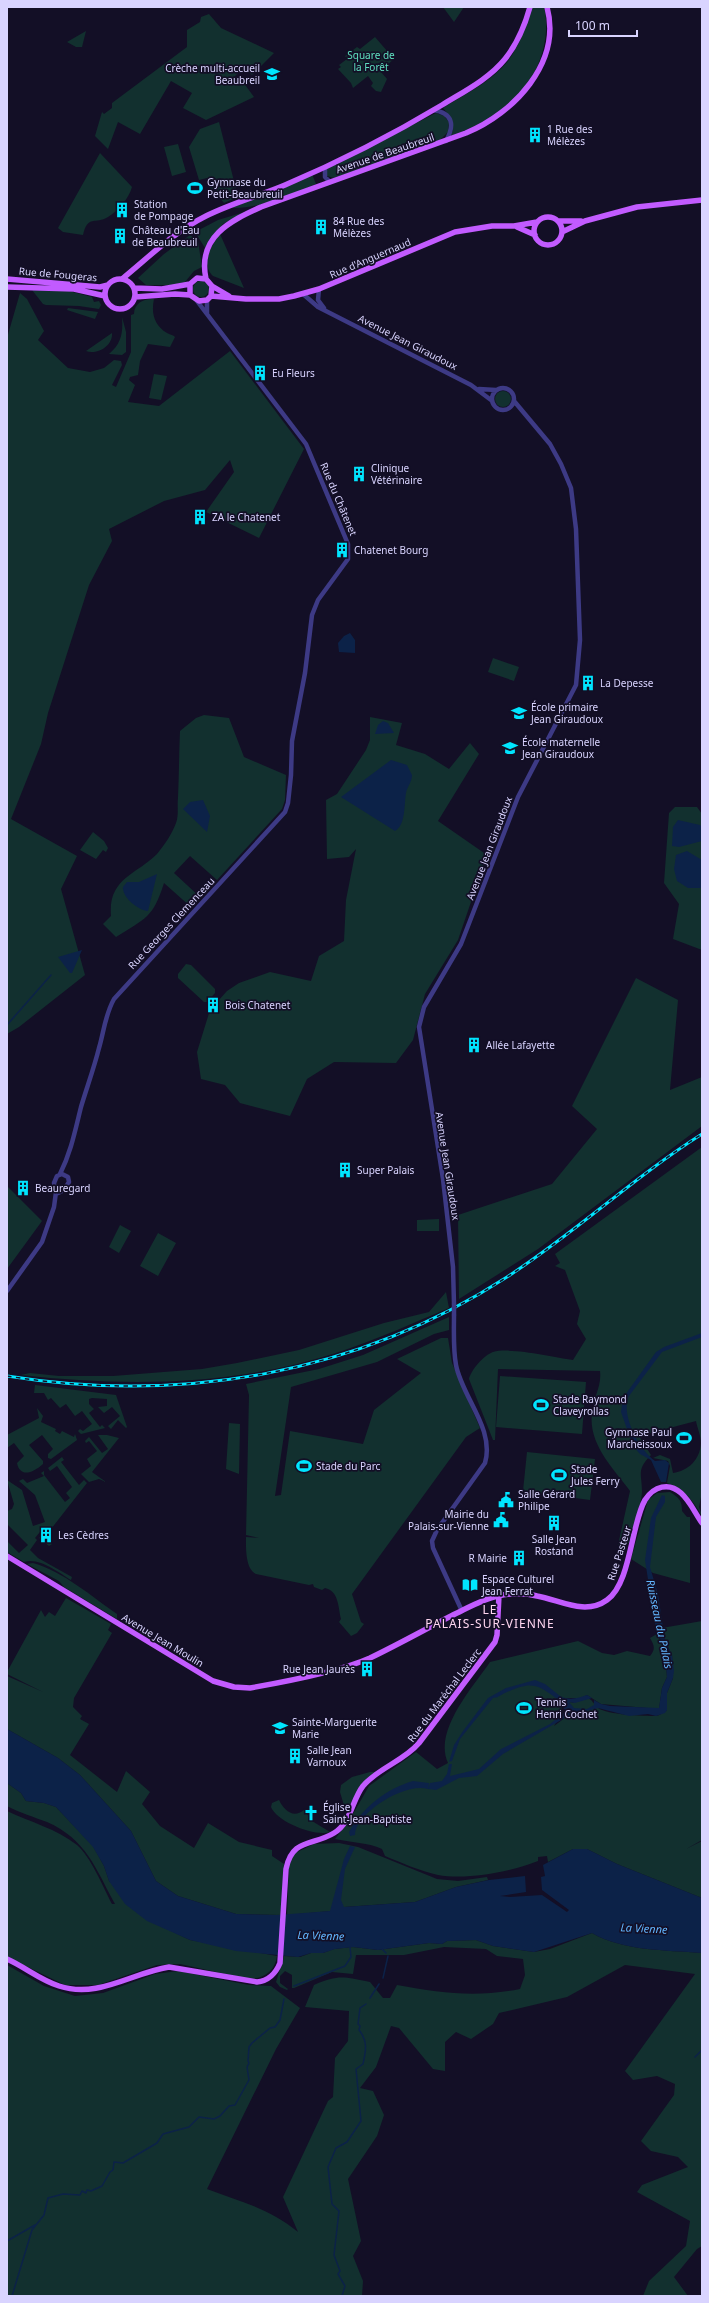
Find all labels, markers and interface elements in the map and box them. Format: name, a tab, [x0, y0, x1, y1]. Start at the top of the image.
scale bar	[569, 12, 637, 38]
text: 100 m	[575, 17, 610, 34]
park label: Square de la Forêt	[347, 48, 395, 74]
place label: Crèche multi-accueil Beaubreil	[165, 61, 260, 87]
school or university icon: Crèche multi-accueil Beaubreil	[263, 65, 281, 83]
place label: 1 Rue des Mélèzes	[547, 122, 593, 148]
building icon: 1 Rue des Mélèzes	[526, 126, 544, 144]
street label: Avenue de Beaubreuil	[334, 130, 436, 176]
place label: Gymnase du Petit-Beaubreuil	[207, 175, 283, 201]
sports icon: Gymnase du Petit-Beaubreuil	[186, 179, 204, 197]
place label: Station de Pompage	[134, 197, 194, 223]
building icon: Station de Pompage	[113, 201, 131, 219]
place label: 84 Rue des Mélèzes	[333, 214, 384, 240]
building icon: 84 Rue des Mélèzes	[312, 218, 330, 236]
place label: Château d'Eau de Beaubreuil	[132, 223, 200, 249]
building icon: Château d'Eau de Beaubreuil	[111, 227, 129, 245]
street label: Rue d'Anguernaud	[327, 235, 413, 281]
street label: Rue de Fougeras	[18, 264, 98, 284]
street label: Avenue Jean Giraudoux	[356, 311, 461, 373]
building icon: Eu Fleurs	[251, 364, 269, 382]
place label: Eu Fleurs	[272, 366, 315, 380]
street label: Rue du Châtenet	[317, 460, 361, 538]
place label: Clinique Vétérinaire	[371, 461, 423, 487]
building icon: Clinique Vétérinaire	[350, 465, 368, 483]
building icon: ZA le Chatenet	[191, 508, 209, 526]
place label: ZA le Chatenet	[212, 510, 281, 524]
building icon: Chatenet Bourg	[333, 541, 351, 559]
place label: Chatenet Bourg	[354, 543, 428, 557]
building icon: La Depesse	[579, 674, 597, 692]
place label: La Depesse	[600, 676, 654, 690]
place label: École primaire Jean Giraudoux	[530, 700, 604, 726]
school or university icon: École primaire Jean Giraudoux	[510, 704, 528, 722]
place label: École maternelle Jean Giraudoux	[521, 735, 601, 761]
school or university icon: École maternelle Jean Giraudoux	[501, 739, 519, 757]
street label: Avenue Jean Giraudoux	[463, 794, 515, 902]
street label: Rue Georges Clemenceau	[125, 874, 217, 972]
building icon: Bois Chatenet	[204, 996, 222, 1014]
place label: Bois Chatenet	[225, 998, 291, 1012]
building icon: Allée Lafayette	[465, 1036, 483, 1054]
place label: Allée Lafayette	[486, 1038, 555, 1052]
street label: Avenue Jean Giraudoux	[433, 1111, 464, 1222]
building icon: Super Palais	[336, 1161, 354, 1179]
place label: Super Palais	[357, 1163, 415, 1177]
building icon: Beauregard	[14, 1179, 32, 1197]
place label: Beauregard	[35, 1181, 90, 1195]
place label: Stade Raymond Claveyrollas	[553, 1392, 627, 1418]
sports icon: Stade Raymond Claveyrollas	[532, 1396, 550, 1414]
place label: Gymnase Paul Marcheissoux	[605, 1425, 673, 1451]
sports icon: Gymnase Paul Marcheissoux	[675, 1429, 693, 1447]
sports icon: Stade du Parc	[295, 1457, 313, 1475]
place label: Stade du Parc	[316, 1459, 381, 1473]
place label: Stade Jules Ferry	[570, 1462, 621, 1488]
sports icon: Stade Jules Ferry	[550, 1466, 568, 1484]
place label: Salle Gérard Philipe	[518, 1487, 575, 1513]
public building icon: Salle Gérard Philipe	[497, 1491, 515, 1509]
place label: Mairie du Palais-sur-Vienne	[408, 1507, 489, 1533]
public building icon: Mairie du Palais-sur-Vienne	[492, 1511, 510, 1529]
building icon: Salle Jean Rostand	[545, 1514, 563, 1532]
street label: Rue Pasteur	[604, 1524, 634, 1582]
building icon: Les Cèdres	[37, 1526, 55, 1544]
place label: Les Cèdres	[58, 1528, 109, 1542]
place label: Salle Jean Rostand	[532, 1532, 576, 1558]
building icon: R Mairie	[510, 1549, 528, 1567]
place label: R Mairie	[469, 1551, 507, 1565]
place label: Espace Culturel Jean Ferrat	[481, 1572, 554, 1598]
library icon: Espace Culturel Jean Ferrat	[461, 1576, 479, 1594]
water label: Ruisseau du Palais	[643, 1578, 677, 1670]
district label: LE PALAIS-SUR-VIENNE	[425, 1601, 555, 1632]
street label: Avenue Jean Moulin	[119, 1610, 207, 1670]
street label: Rue du Maréchal Leclerc	[404, 1645, 484, 1745]
building icon: Rue Jean Jaurès	[358, 1660, 376, 1678]
place label: Rue Jean Jaurès	[283, 1662, 355, 1676]
place label: Tennis Henri Cochet	[536, 1695, 598, 1721]
sports icon: Tennis Henri Cochet	[515, 1699, 533, 1717]
place label: Sainte-Marguerite Marie	[292, 1715, 377, 1741]
school or university icon: Sainte-Marguerite Marie	[271, 1719, 289, 1737]
place label: Salle Jean Varnoux	[307, 1743, 352, 1769]
building icon: Salle Jean Varnoux	[286, 1747, 304, 1765]
place label: Église Saint-Jean-Baptiste	[323, 1800, 412, 1826]
church icon: Église Saint-Jean-Baptiste	[302, 1804, 320, 1822]
water label: La Vienne	[620, 1919, 668, 1937]
water label: La Vienne	[297, 1927, 345, 1943]

